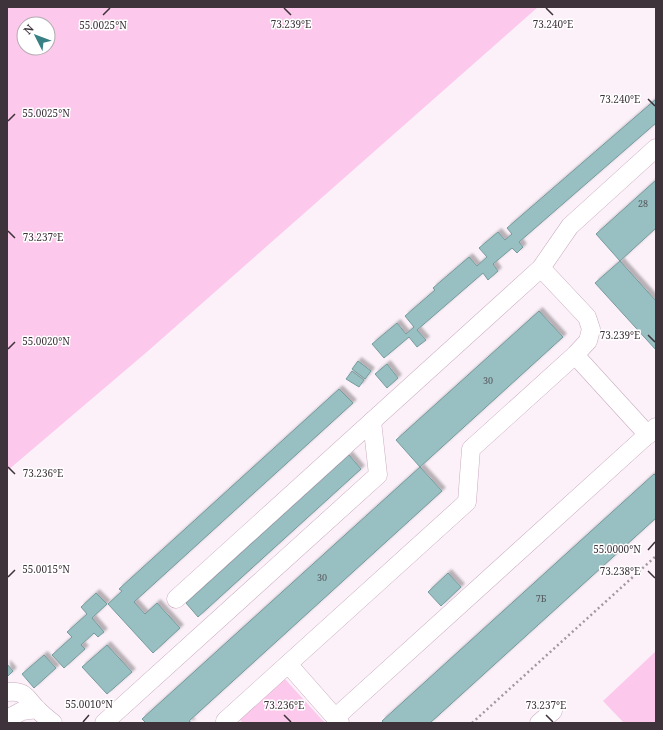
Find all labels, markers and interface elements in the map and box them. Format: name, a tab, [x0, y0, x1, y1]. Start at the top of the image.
north arrow	[16, 16, 56, 56]
text: 73.239°E	[271, 17, 311, 31]
text: 73.240°E	[533, 17, 573, 31]
text: 55.0025°N	[79, 18, 127, 32]
text: N	[20, 20, 37, 37]
text: 73.240°E	[600, 92, 640, 106]
text: 55.0025°N	[22, 106, 70, 120]
house number: 28	[638, 197, 648, 210]
text: 73.237°E	[23, 230, 63, 244]
text: 73.239°E	[600, 328, 640, 342]
text: 55.0020°N	[22, 334, 70, 348]
house number: 30	[483, 374, 493, 387]
text: 73.236°E	[23, 466, 63, 480]
text: 55.0000°N	[593, 542, 641, 556]
text: 55.0015°N	[22, 562, 70, 576]
text: 73.238°E	[600, 564, 640, 578]
house number: 30	[317, 571, 327, 584]
house number: 7Б	[536, 592, 547, 605]
text: 55.0010°N	[65, 697, 113, 711]
text: 73.236°E	[264, 698, 304, 712]
text: 73.237°E	[526, 698, 566, 712]

